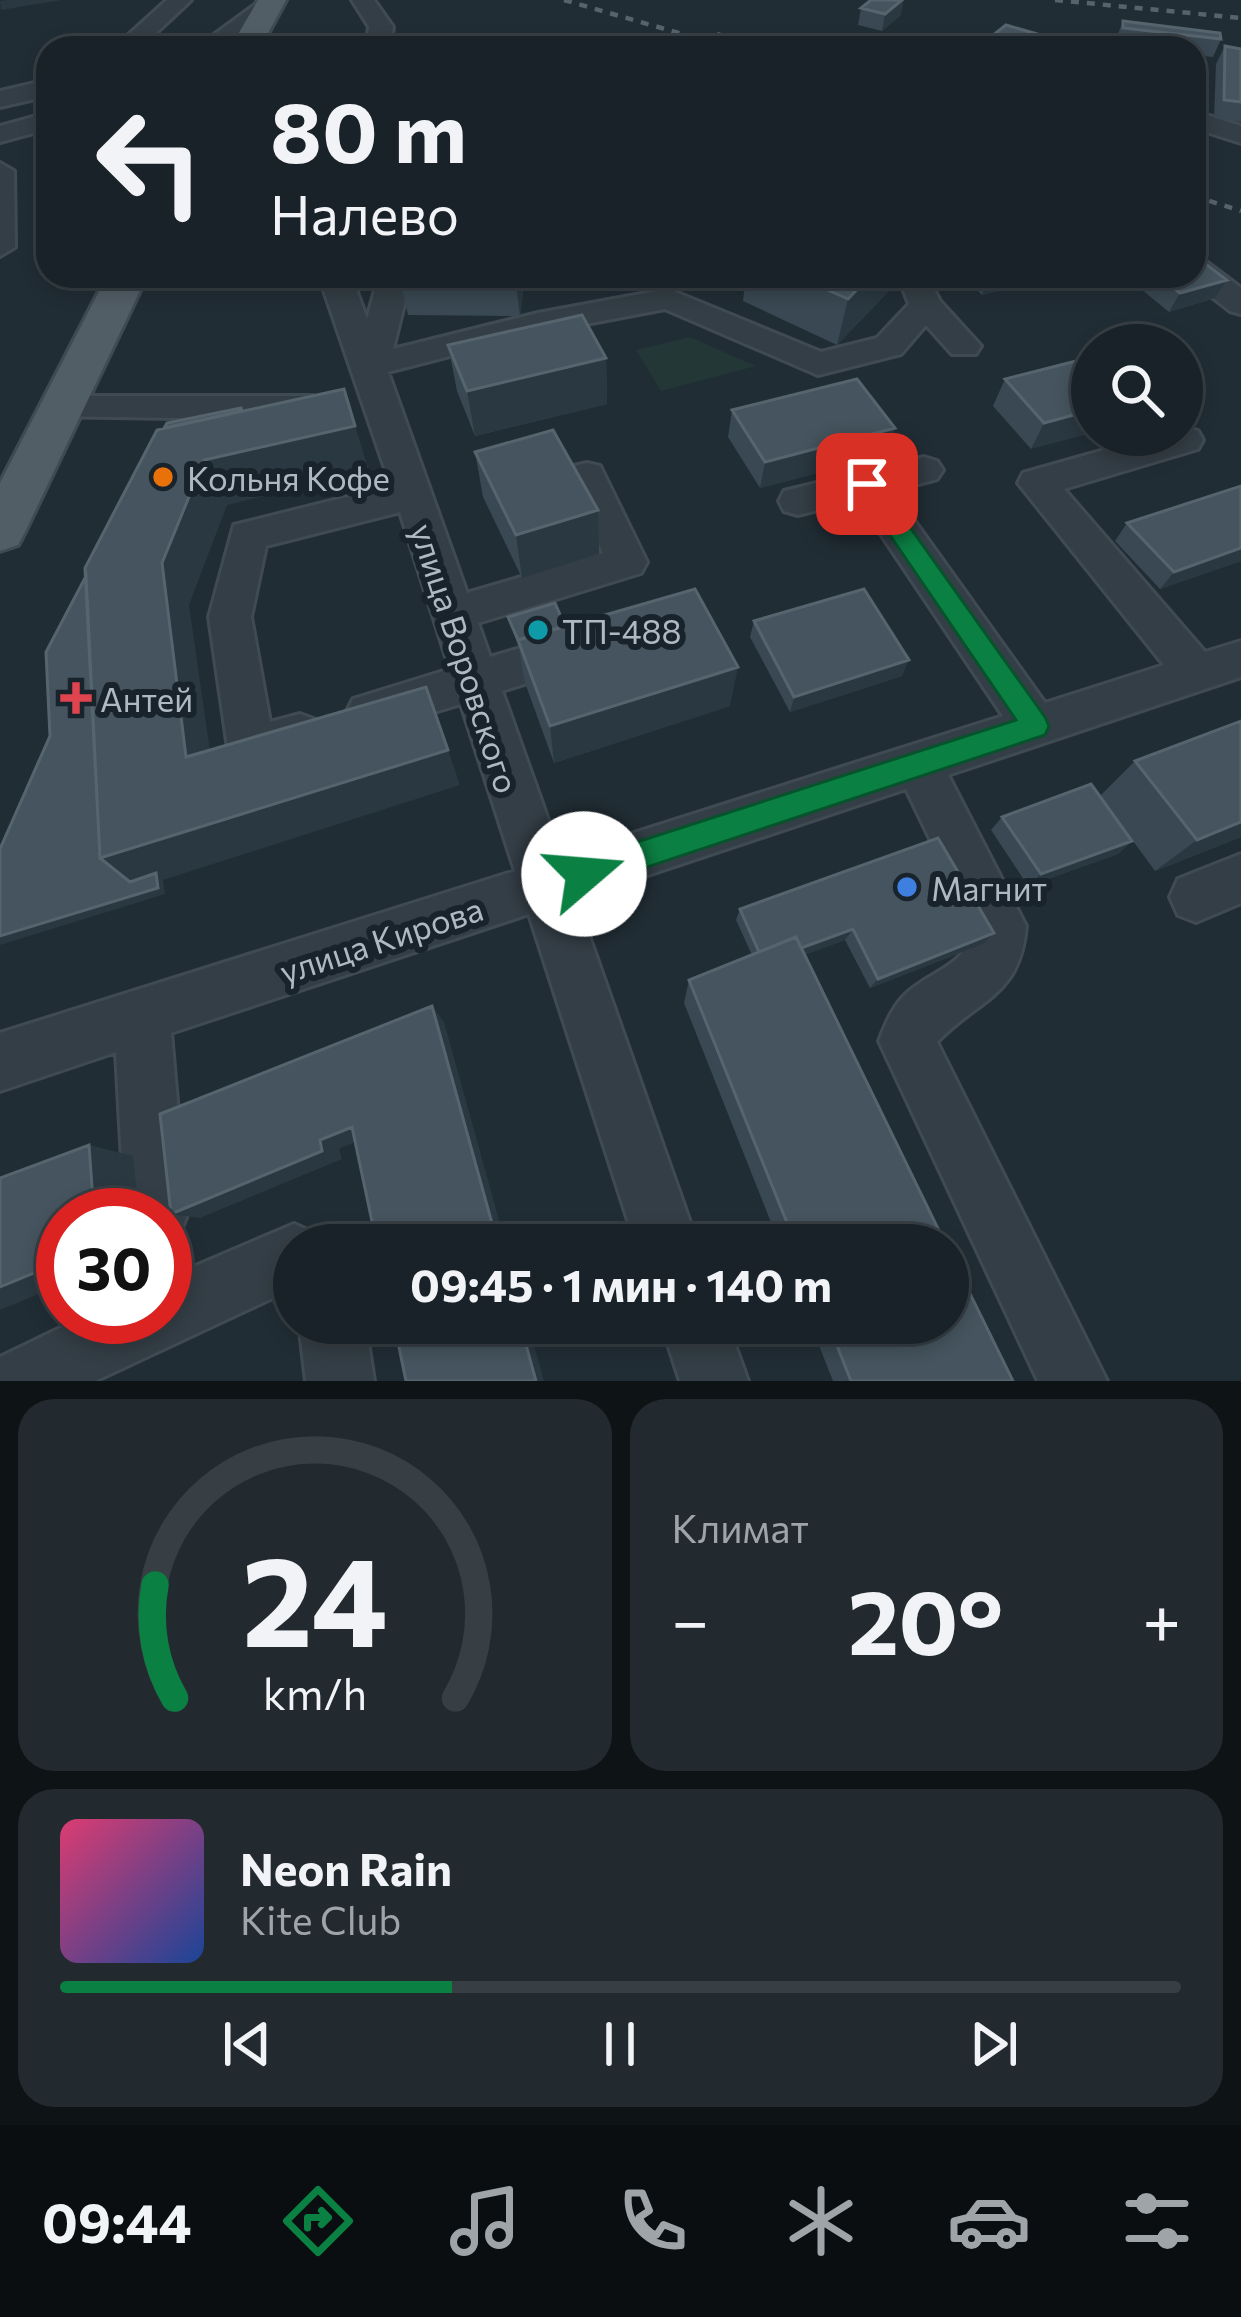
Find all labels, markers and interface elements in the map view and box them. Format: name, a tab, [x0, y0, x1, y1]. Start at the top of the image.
text: 80 m	[270, 78, 467, 180]
icon: left	[72, 84, 228, 240]
text: Налево	[270, 180, 459, 246]
map controls	[1071, 324, 1203, 456]
button: search	[1071, 324, 1203, 456]
pin	[816, 433, 918, 535]
icon: arrive	[834, 451, 900, 517]
place label: Кольня Кофе	[187, 457, 390, 498]
marker: Кольня Кофе	[150, 464, 176, 490]
street label: улица Воровского	[403, 518, 529, 798]
place label: ТП-488	[562, 610, 682, 651]
marker: ТП-488	[525, 617, 551, 643]
place label: Антей	[100, 678, 193, 719]
marker: Антей	[63, 685, 89, 711]
position arrow	[521, 811, 647, 937]
place label: Магнит	[931, 867, 1047, 908]
marker: Магнит	[894, 874, 920, 900]
street label: улица Кирова	[274, 887, 488, 991]
speed limit sign: 30	[36, 1188, 192, 1344]
text: 09:45 · 1 мин · 140 m	[410, 1256, 832, 1311]
text: Климат	[672, 1503, 809, 1551]
text: 24	[242, 1520, 388, 1673]
text: 20°	[848, 1563, 1003, 1674]
text: −	[672, 1578, 709, 1659]
text: +	[1142, 1578, 1181, 1659]
text: km/h	[263, 1666, 367, 1719]
text: Neon Rain	[240, 1840, 452, 1895]
text: Kite Club	[240, 1895, 401, 1943]
icon: previous	[214, 2011, 280, 2077]
icon: pause	[587, 2011, 653, 2077]
icon: next	[961, 2011, 1027, 2077]
icon: directions	[276, 2179, 360, 2263]
icon: music	[443, 2179, 527, 2263]
icon: phone	[611, 2179, 695, 2263]
icon: climate	[779, 2179, 863, 2263]
icon: car	[947, 2179, 1031, 2263]
icon: filters	[1115, 2179, 1199, 2263]
text: 09:44	[42, 2188, 192, 2254]

